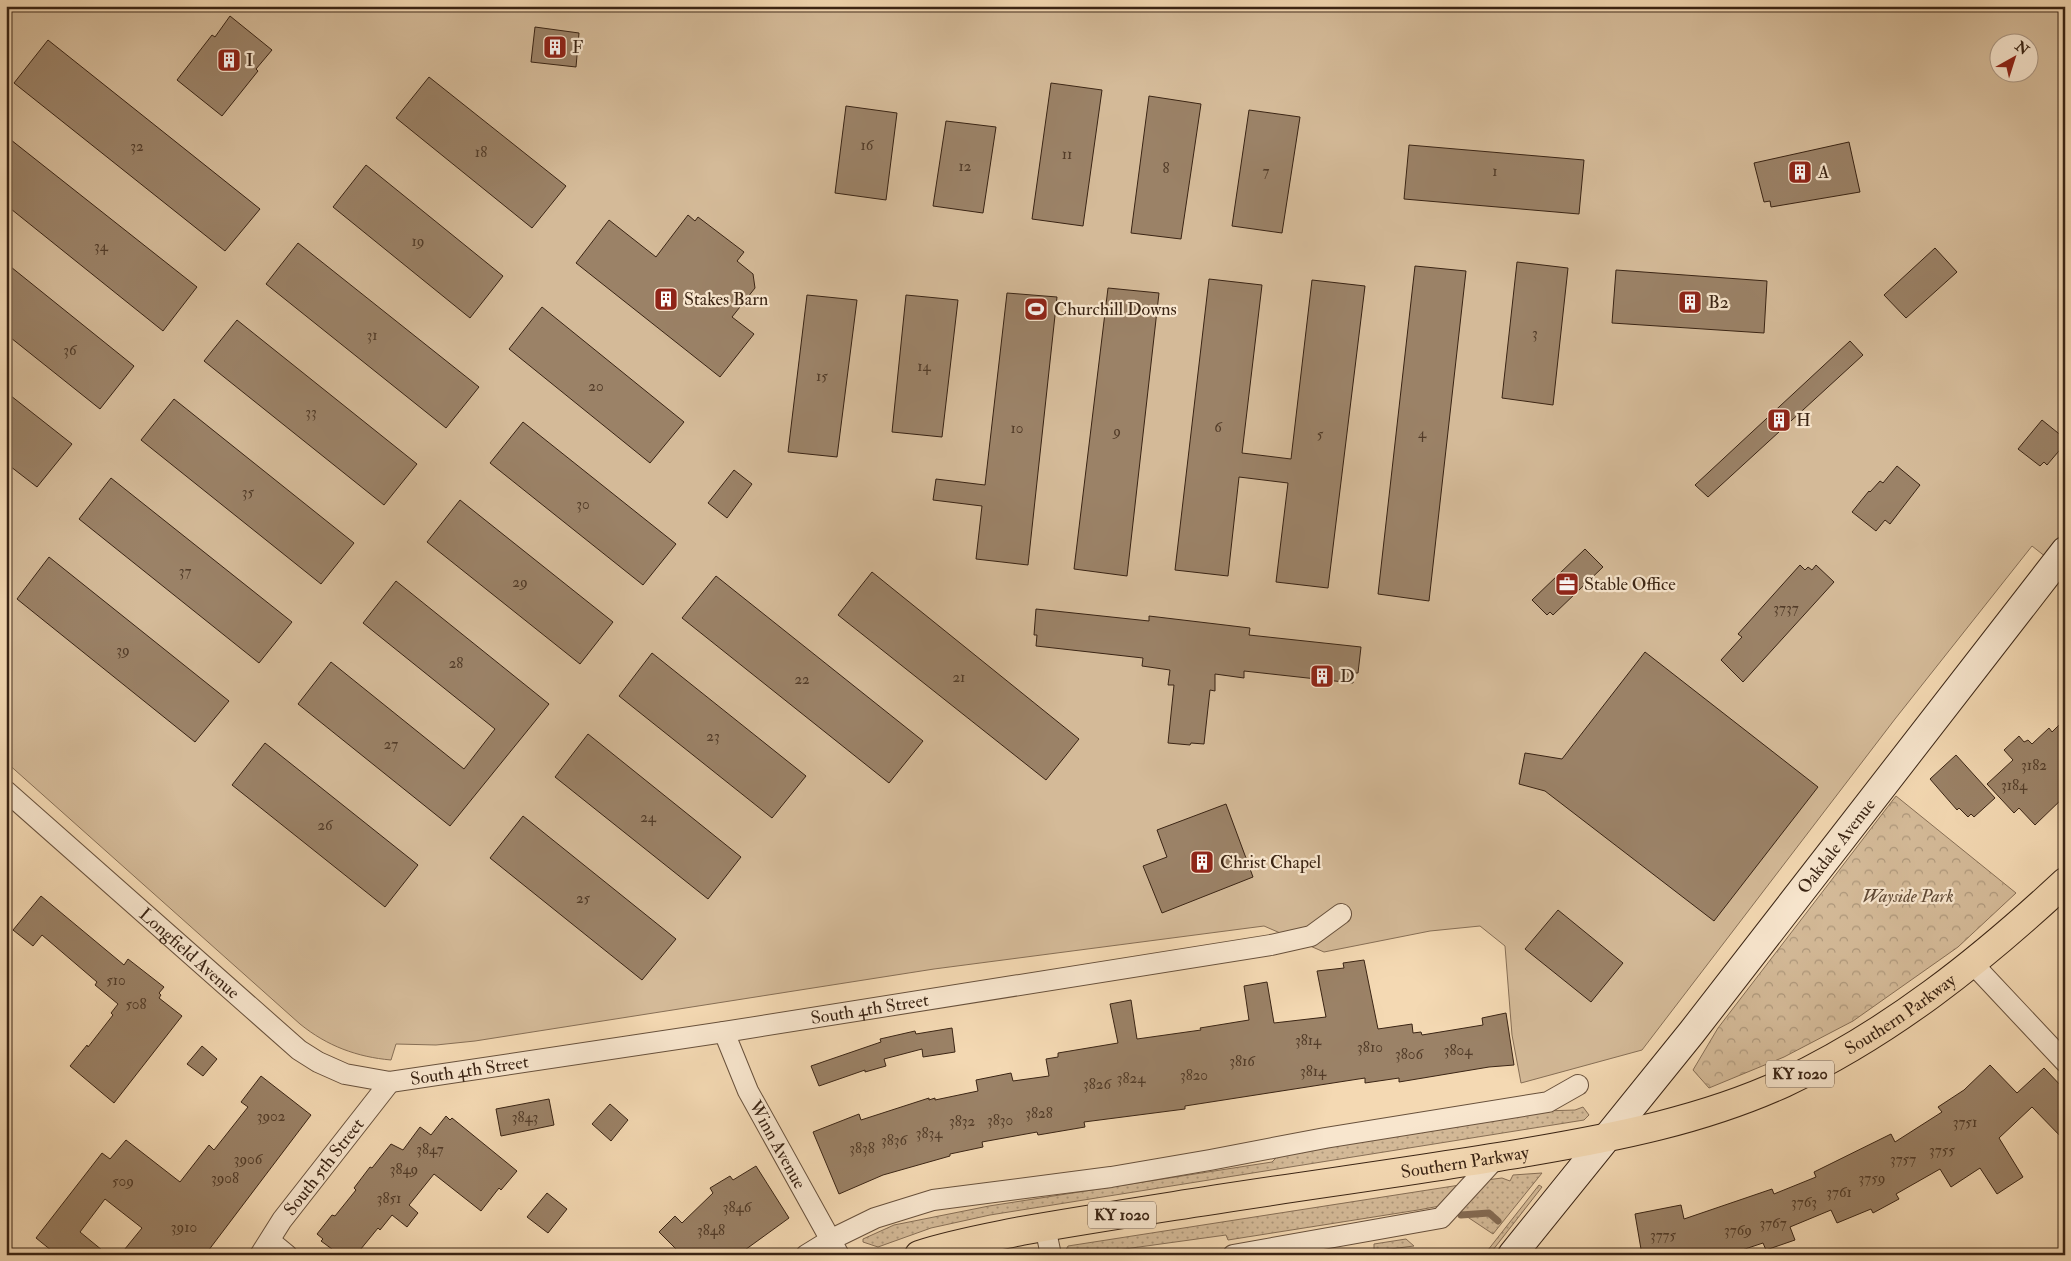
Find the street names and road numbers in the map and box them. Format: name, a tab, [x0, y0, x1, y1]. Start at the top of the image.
street label: Oakdale Avenue	[1792, 793, 1881, 898]
street label: Longfield Avenue	[134, 903, 245, 1004]
street label: Southern Parkway	[1840, 968, 1961, 1060]
street label: South 4th Street	[809, 988, 931, 1030]
street label: South 4th Street	[409, 1050, 530, 1090]
road number: KY 1020	[1766, 1060, 1834, 1088]
street label: Winn Avenue	[744, 1095, 812, 1193]
street label: South 5th Street	[278, 1113, 369, 1220]
street label: Southern Parkway	[1399, 1140, 1532, 1183]
road number: KY 1020	[1088, 1202, 1156, 1228]

